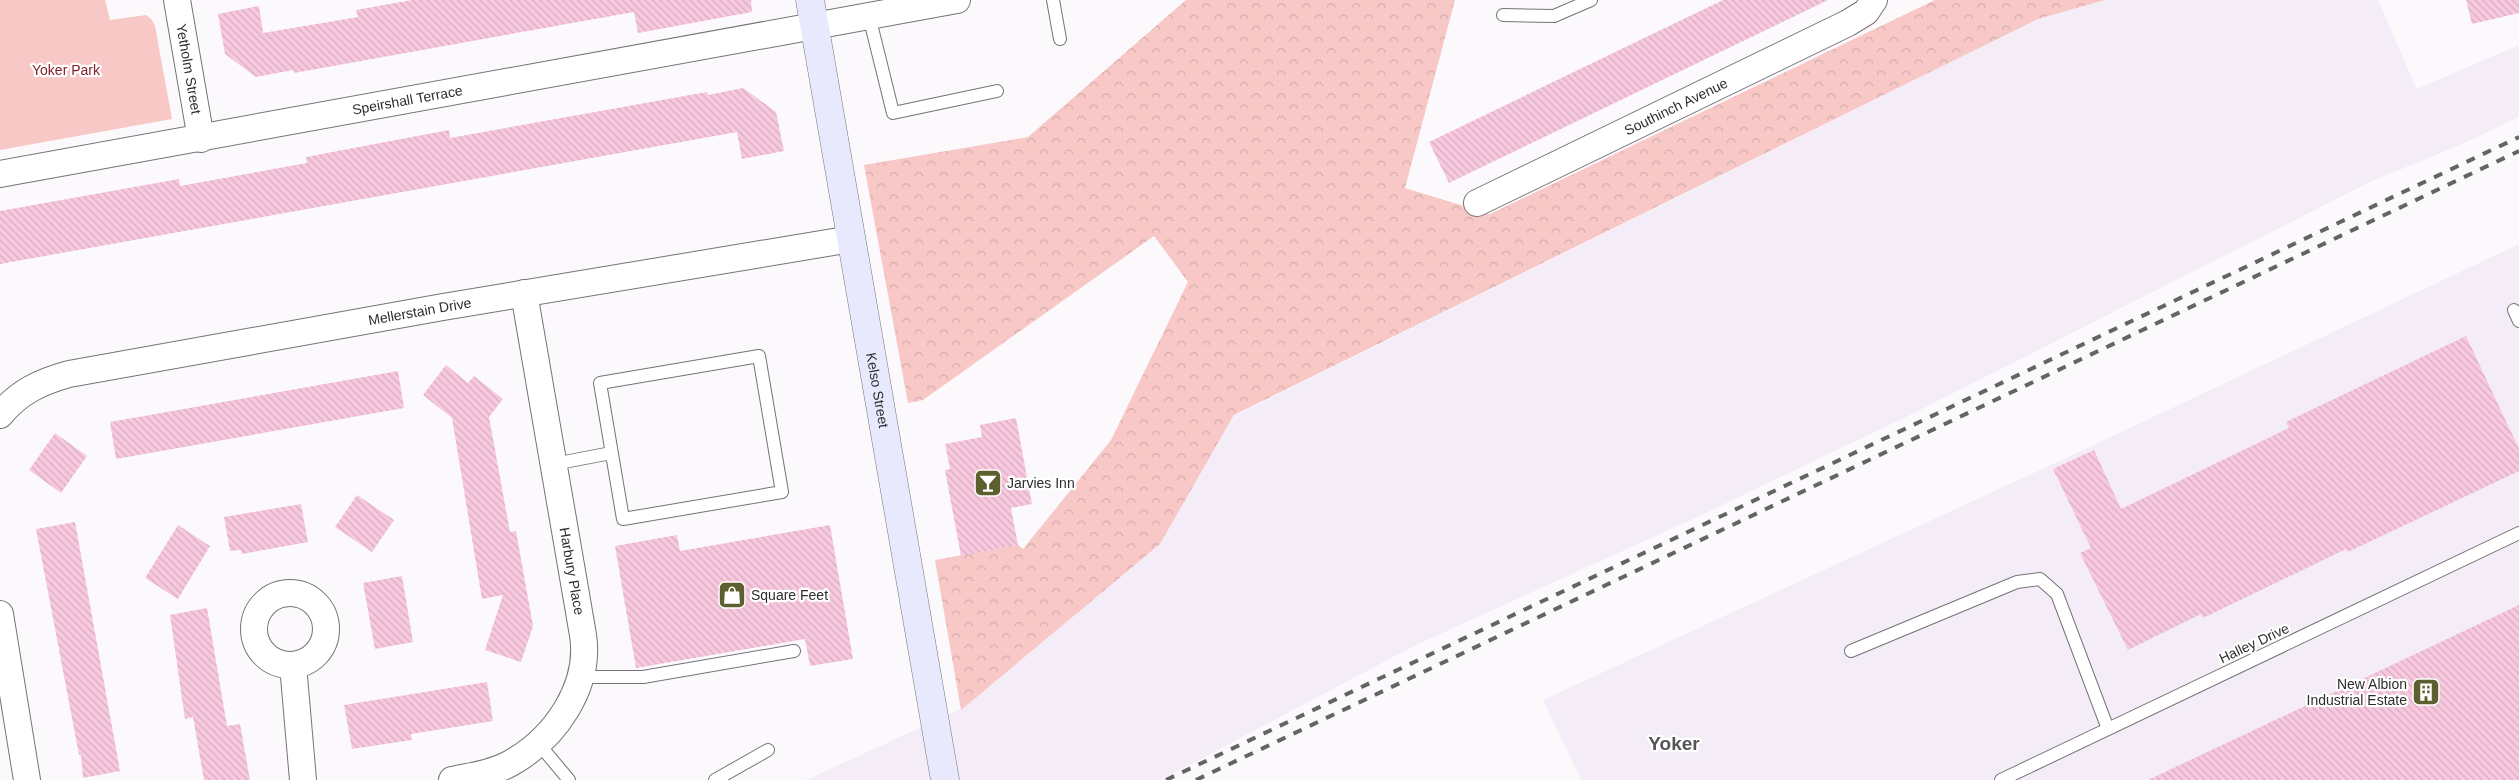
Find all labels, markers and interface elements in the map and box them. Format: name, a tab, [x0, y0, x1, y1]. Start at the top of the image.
street label: Yetholm Street	[173, 23, 205, 115]
park label: Yoker Park	[32, 62, 101, 78]
street label: Southinch Avenue	[1622, 75, 1730, 138]
street label: Speirshall Terrace	[351, 82, 464, 118]
street label: Mellerstain Drive	[367, 294, 473, 328]
street label: Kelso Street	[863, 351, 892, 429]
bar icon: Jarvies Inn	[973, 468, 1003, 498]
place label: Jarvies Inn	[1007, 475, 1075, 491]
street label: Harbury Place	[556, 526, 588, 616]
shop icon: Square Feet	[717, 580, 747, 610]
place label: Square Feet	[751, 587, 828, 603]
street label: Halley Drive	[2216, 620, 2292, 666]
place label: New Albion Industrial Estate	[2307, 676, 2407, 708]
building icon: New Albion Industrial Estate	[2411, 677, 2441, 707]
district label: Yoker	[1648, 733, 1700, 754]

